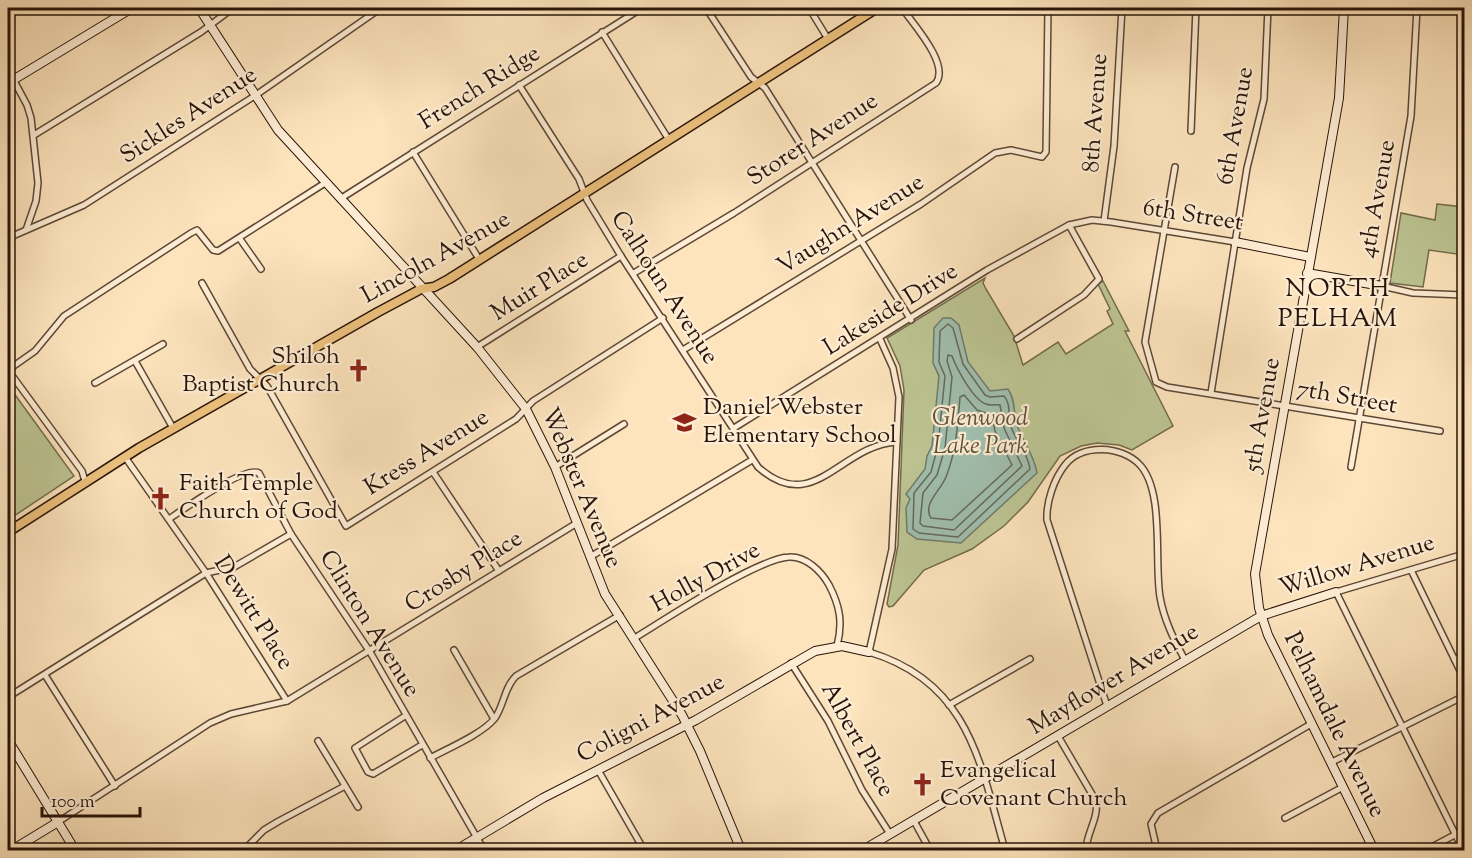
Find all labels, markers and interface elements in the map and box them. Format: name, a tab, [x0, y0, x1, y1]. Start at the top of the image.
street label: French Ridge	[413, 37, 547, 139]
street label: 8th Avenue	[1075, 52, 1117, 174]
street label: Sickles Avenue	[114, 59, 264, 173]
street label: 6th Avenue	[1209, 64, 1263, 188]
street label: Storer Avenue	[741, 85, 885, 195]
street label: 4th Avenue	[1351, 137, 1405, 261]
street label: Vaughn Avenue	[771, 166, 931, 284]
street label: 6th Street	[1140, 191, 1246, 241]
street label: Lincoln Avenue	[355, 203, 517, 313]
street label: Calhoun Avenue	[602, 204, 726, 372]
street label: Muir Place	[485, 244, 595, 330]
street label: Lakeside Drive	[817, 255, 965, 365]
district label: NORTH PELHAM	[1278, 271, 1398, 338]
place label: Shiloh Baptist Church	[182, 340, 340, 402]
street label: 5th Avenue	[1236, 355, 1290, 477]
church icon: Shiloh Baptist Church	[345, 358, 371, 384]
street label: 7th Street	[1294, 372, 1400, 424]
place label: Daniel Webster Elementary School	[703, 391, 897, 453]
street label: Kress Avenue	[358, 401, 496, 505]
street label: Webster Avenue	[532, 402, 630, 574]
park label: Glenwood Lake Park	[932, 402, 1028, 464]
school or university icon: Daniel Webster Elementary School	[672, 409, 698, 435]
place label: Faith Temple Church of God	[179, 467, 338, 529]
church icon: Faith Temple Church of God	[148, 485, 174, 511]
street label: Crosby Place	[399, 522, 529, 622]
street label: Willow Avenue	[1275, 526, 1439, 606]
street label: Holly Drive	[645, 534, 767, 622]
street label: Clinton Avenue	[310, 544, 428, 704]
street label: Dewitt Place	[204, 549, 302, 677]
street label: Mayflower Avenue	[1023, 616, 1205, 744]
street label: Pelhamdale Avenue	[1274, 627, 1394, 823]
street label: Coligni Avenue	[571, 666, 731, 772]
street label: Albert Place	[812, 677, 902, 803]
place label: Evangelical Covenant Church	[940, 754, 1128, 816]
church icon: Evangelical Covenant Church	[909, 772, 935, 798]
scale bar	[42, 780, 140, 818]
text: 100 m	[51, 790, 95, 816]

